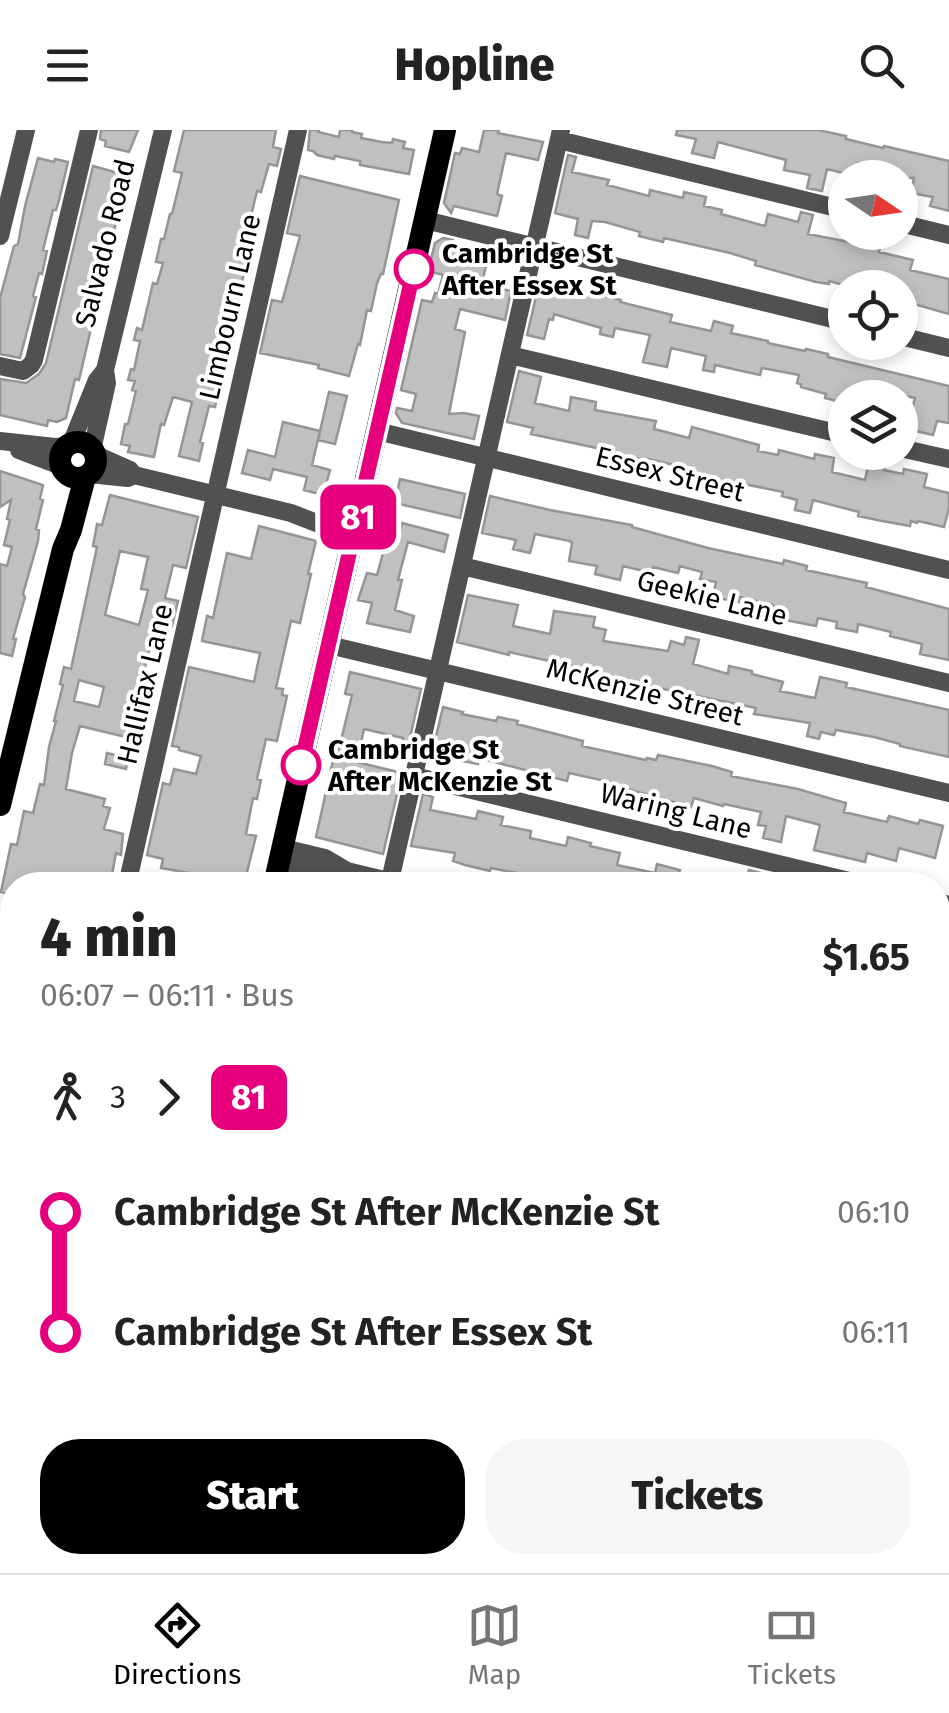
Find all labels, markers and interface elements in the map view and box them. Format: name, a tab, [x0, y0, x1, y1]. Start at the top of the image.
icon: menu	[40, 38, 95, 93]
text: Hopline	[395, 38, 554, 92]
icon: search	[854, 38, 909, 93]
street label: Salvado Road	[68, 156, 142, 330]
north arrow	[828, 160, 918, 250]
map controls	[828, 160, 918, 470]
street label: Limbourn Lane	[193, 211, 267, 403]
place label: Cambridge St After Essex St	[441, 237, 618, 302]
marker: Cambridge St After Essex St	[395, 250, 433, 288]
button: locate	[828, 270, 918, 360]
button: layers	[828, 380, 918, 470]
street label: Essex Street	[592, 440, 749, 509]
line badge: 81	[313, 484, 403, 550]
text: 81	[340, 496, 376, 538]
street label: Geekie Lane	[633, 563, 791, 633]
street label: Hallifax Lane	[110, 600, 180, 768]
street label: McKenzie Street	[543, 652, 748, 733]
place label: Cambridge St After McKenzie St	[327, 733, 553, 798]
marker: Cambridge St After McKenzie St	[282, 746, 320, 784]
street label: Waring Lane	[597, 776, 755, 846]
text: 4 min	[40, 905, 178, 971]
text: $1.65	[823, 934, 910, 980]
text: 06:07 – 06:11 · Bus	[40, 976, 294, 1014]
icon: walk	[40, 1070, 95, 1125]
icon: forward	[141, 1070, 196, 1125]
text: 81	[231, 1076, 267, 1118]
text: 3	[110, 1078, 126, 1116]
text: Cambridge St After McKenzie St	[114, 1189, 659, 1235]
text: 06:10	[837, 1193, 910, 1231]
text: Cambridge St After Essex St	[114, 1309, 592, 1355]
text: 06:11	[841, 1313, 910, 1351]
button: Start	[40, 1439, 465, 1554]
button: Tickets	[485, 1439, 910, 1554]
tab: Directions	[113, 1598, 241, 1691]
tab: Map	[467, 1598, 522, 1691]
tab: Tickets	[748, 1598, 836, 1691]

